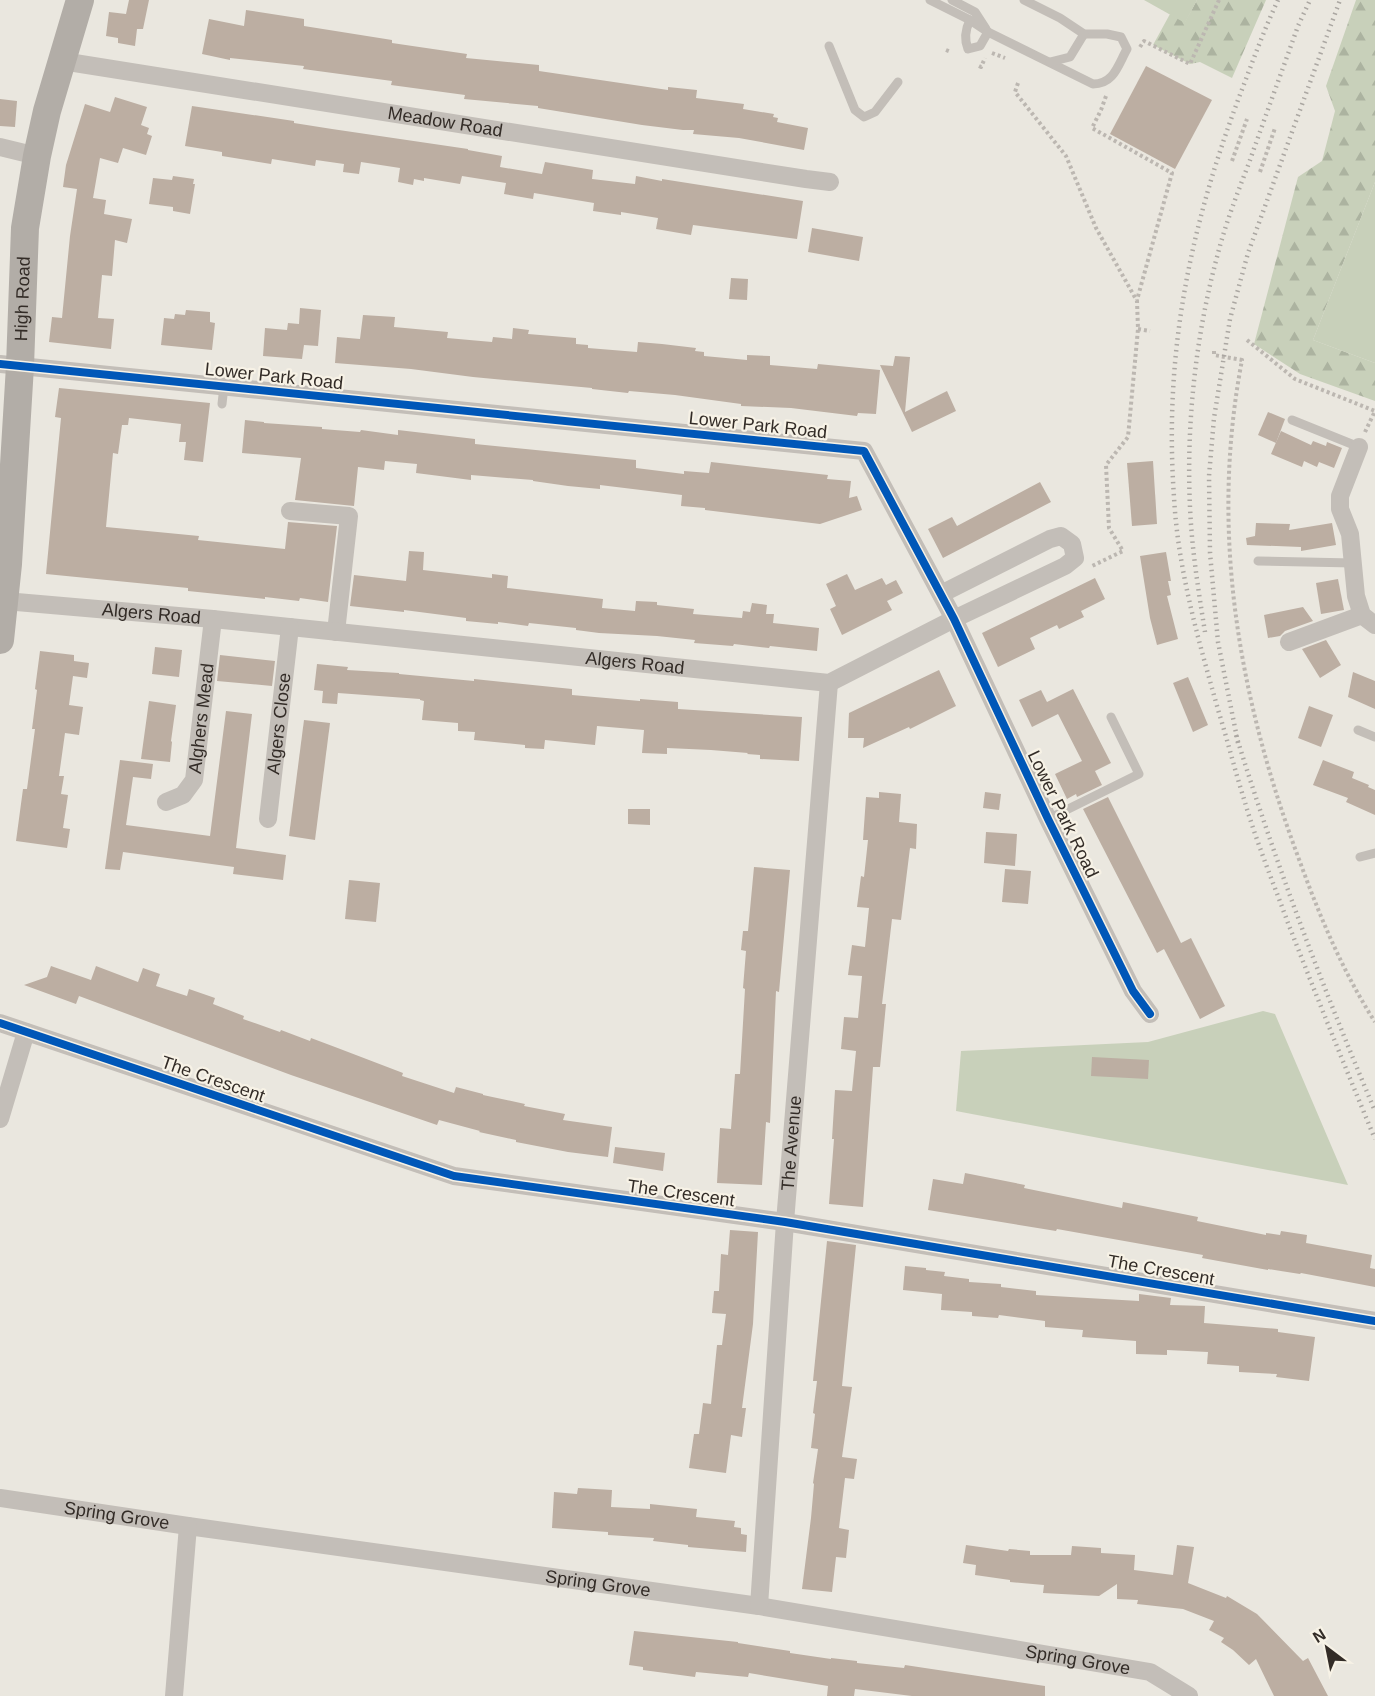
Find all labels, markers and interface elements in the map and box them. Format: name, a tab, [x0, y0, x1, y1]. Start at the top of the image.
street label: Meadow Road	[386, 103, 504, 141]
street label: High Road	[11, 256, 34, 342]
street label: Lower Park Road	[204, 359, 344, 393]
street label: Lower Park Road	[688, 408, 828, 442]
street label: Algers Road	[101, 599, 202, 628]
street label: Algers Road	[585, 648, 685, 678]
street label: Alghers Mead	[185, 662, 218, 775]
street label: Algers Close	[263, 672, 295, 775]
street label: Lower Park Road	[1024, 747, 1102, 881]
street label: The Crescent	[159, 1052, 267, 1106]
street label: The Avenue	[778, 1095, 805, 1192]
street label: The Crescent	[626, 1176, 736, 1210]
street label: The Crescent	[1106, 1251, 1216, 1289]
street label: Spring Grove	[63, 1498, 171, 1533]
street label: Spring Grove	[544, 1566, 652, 1601]
north arrow	[1297, 1618, 1357, 1678]
text: N	[1310, 1625, 1329, 1646]
street label: Spring Grove	[1024, 1641, 1132, 1679]

